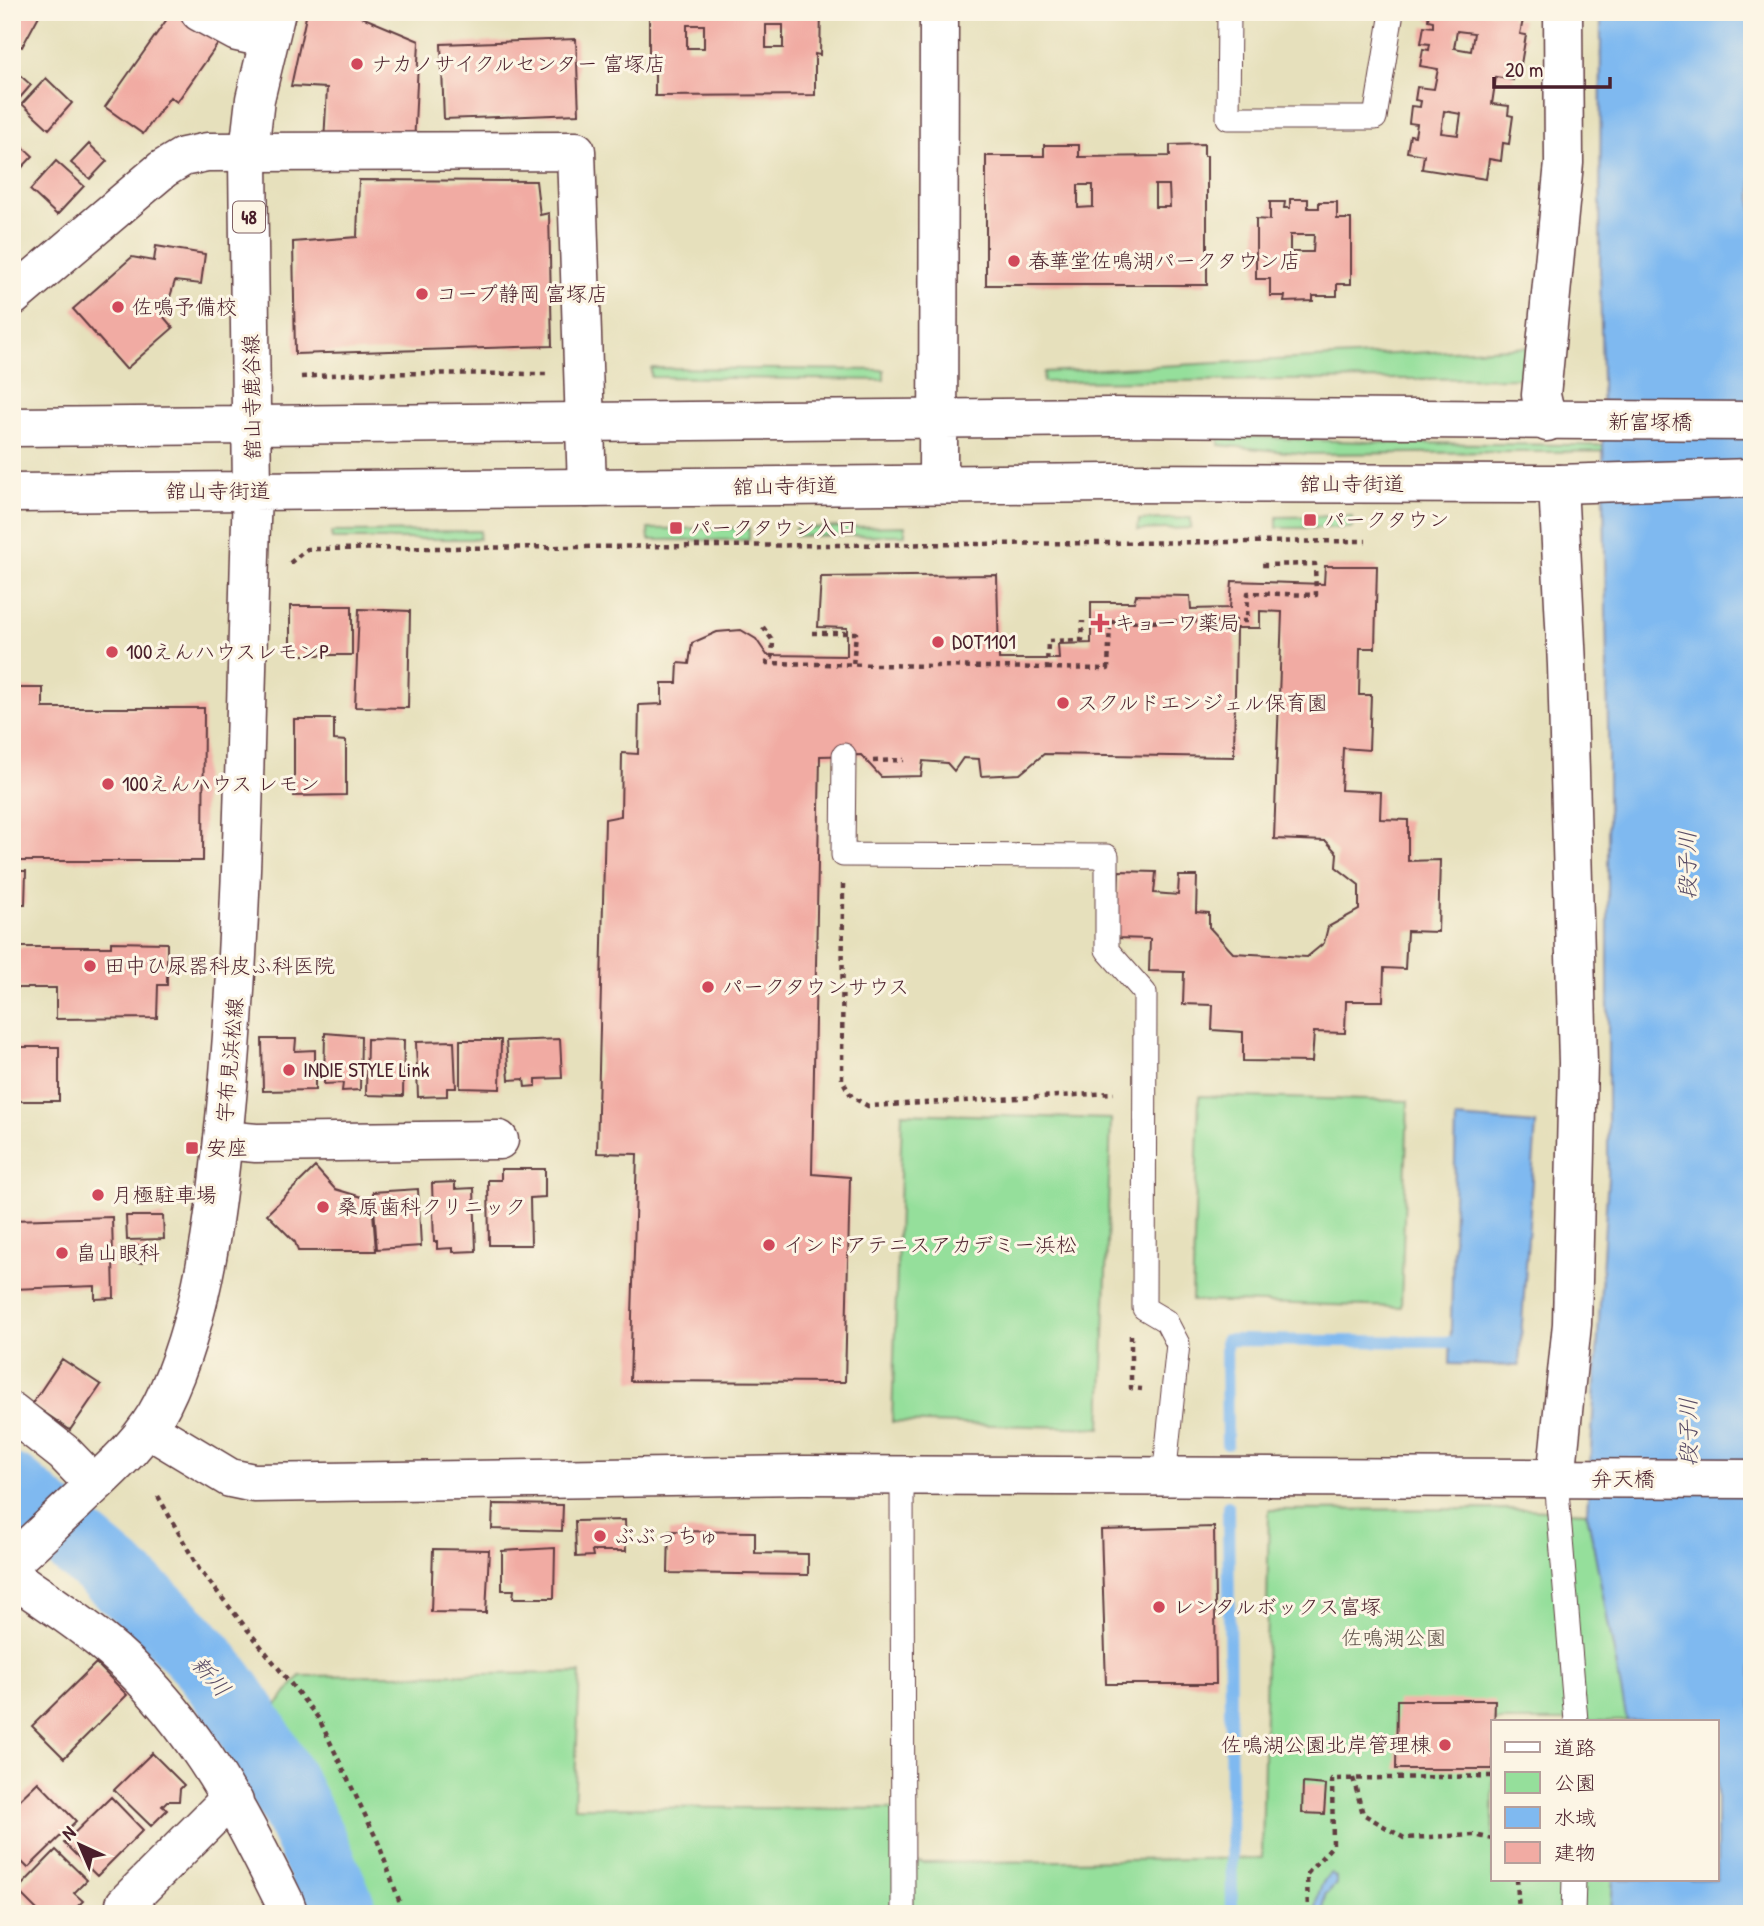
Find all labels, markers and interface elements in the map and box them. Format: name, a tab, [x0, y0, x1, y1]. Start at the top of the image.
scale bar	[1494, 46, 1610, 90]
place label: ナカノサイクルセンター 富塚店	[371, 49, 666, 78]
text: 20 m	[1505, 55, 1543, 84]
marker: ナカノサイクルセンター 富塚店	[349, 56, 365, 72]
road number: 48	[233, 202, 265, 232]
place label: 春華堂佐鳴湖パークタウン店	[1028, 246, 1301, 275]
marker: 春華堂佐鳴湖パークタウン店	[1006, 253, 1022, 269]
place label: コープ静岡 富塚店	[436, 279, 608, 308]
marker: コープ静岡 富塚店	[414, 286, 430, 302]
place label: 佐鳴予備校	[132, 292, 237, 321]
marker: 佐鳴予備校	[110, 299, 126, 315]
street label: 舘山寺鹿谷線	[236, 334, 267, 460]
street label: 新富塚橋	[1608, 407, 1692, 436]
street label: 舘山寺街道	[1300, 469, 1405, 498]
street label: 舘山寺街道	[732, 470, 838, 501]
street label: 舘山寺街道	[166, 476, 271, 505]
place label: パークタウン	[1324, 505, 1450, 534]
marker: パークタウン	[1302, 512, 1318, 528]
place label: パークタウン入口	[690, 513, 858, 542]
marker: パークタウン入口	[668, 520, 684, 536]
place label: キョーワ薬局	[1114, 608, 1240, 637]
marker: キョーワ薬局	[1092, 615, 1108, 631]
place label: DOT1101	[952, 627, 1016, 656]
marker: DOT1101	[930, 634, 946, 650]
place label: 100えんハウスレモンP	[126, 637, 329, 666]
marker: 100えんハウスレモンP	[104, 644, 120, 660]
place label: スクルドエンジェル保育園	[1077, 688, 1328, 717]
marker: スクルドエンジェル保育園	[1055, 695, 1071, 711]
place label: 100えんハウス レモン	[122, 769, 320, 798]
marker: 100えんハウス レモン	[100, 776, 116, 792]
water label: 段子川	[1671, 831, 1702, 900]
place label: 田中ひ尿器科皮ふ科医院	[104, 951, 335, 980]
marker: 田中ひ尿器科皮ふ科医院	[82, 958, 98, 974]
place label: パークタウンサウス	[722, 972, 909, 1001]
marker: パークタウンサウス	[700, 979, 716, 995]
street label: 宇布見浜松線	[210, 996, 249, 1124]
place label: INDIE STYLE Link	[303, 1055, 430, 1084]
marker: INDIE STYLE Link	[281, 1062, 297, 1078]
place label: 安座	[206, 1133, 248, 1162]
marker: 安座	[184, 1140, 200, 1156]
place label: 月極駐車場	[112, 1180, 217, 1209]
marker: 月極駐車場	[90, 1187, 106, 1203]
place label: 桑原歯科クリニック	[337, 1192, 526, 1221]
marker: 桑原歯科クリニック	[315, 1199, 331, 1215]
place label: インドアテニスアカデミー浜松	[783, 1230, 1077, 1259]
marker: インドアテニスアカデミー浜松	[761, 1237, 777, 1253]
place label: 畠山眼科	[76, 1238, 160, 1267]
marker: 畠山眼科	[54, 1245, 70, 1261]
water label: 段子川	[1672, 1398, 1703, 1467]
street label: 弁天橋	[1592, 1464, 1655, 1493]
place label: ぶぶっちゅ	[614, 1521, 719, 1550]
marker: ぶぶっちゅ	[592, 1528, 608, 1544]
place label: レンタルボックス富塚	[1173, 1592, 1381, 1621]
marker: レンタルボックス富塚	[1151, 1599, 1167, 1615]
park label: 佐鳴湖公園	[1342, 1623, 1447, 1652]
water label: 新川	[185, 1648, 238, 1703]
legend	[1491, 1720, 1718, 1881]
place label: 佐鳴湖公園北岸管理棟	[1221, 1730, 1431, 1759]
text: 道路	[1554, 1733, 1596, 1762]
marker: 佐鳴湖公園北岸管理棟	[1437, 1737, 1453, 1753]
text: 公園	[1554, 1768, 1596, 1797]
text: 水域	[1554, 1803, 1596, 1832]
north arrow	[46, 1811, 116, 1881]
text: N	[56, 1820, 81, 1846]
text: 建物	[1554, 1838, 1596, 1867]

